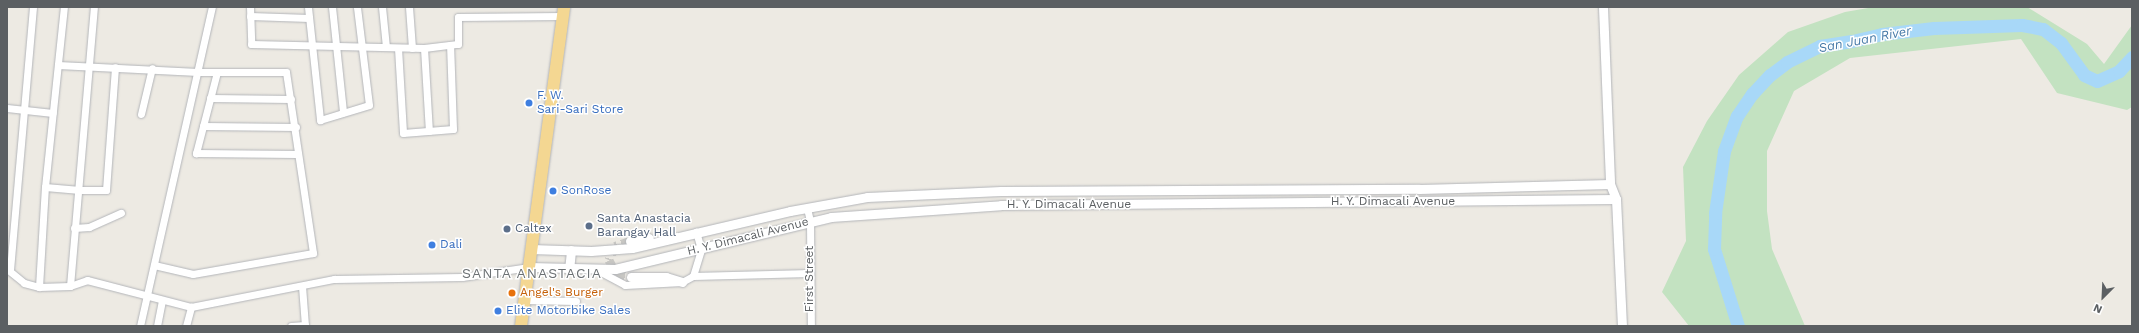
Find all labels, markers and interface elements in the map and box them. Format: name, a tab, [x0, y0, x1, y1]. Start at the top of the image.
water label: San Juan River	[1817, 23, 1913, 57]
place label: F. W. Sari-Sari Store	[537, 89, 623, 117]
marker: F. W. Sari-Sari Store	[524, 98, 534, 108]
place label: SonRose	[561, 184, 611, 198]
marker: SonRose	[548, 186, 558, 196]
street label: H. Y. Dimacali Avenue	[1330, 195, 1456, 209]
street label: H. Y. Dimacali Avenue	[1006, 198, 1132, 212]
place label: Santa Anastacia Barangay Hall	[597, 212, 692, 240]
street label: H. Y. Dimacali Avenue	[685, 215, 811, 259]
marker: Santa Anastacia Barangay Hall	[584, 221, 594, 231]
place label: Caltex	[515, 222, 552, 236]
marker: Caltex	[502, 224, 512, 234]
place label: Dali	[440, 238, 462, 252]
marker: Dali	[427, 240, 437, 250]
street label: First Street	[803, 246, 817, 312]
district label: SANTA ANASTACIA	[462, 265, 602, 281]
north arrow	[2083, 277, 2123, 317]
place label: Angel's Burger	[520, 286, 603, 300]
marker: Angel's Burger	[507, 288, 517, 298]
text: N	[2092, 301, 2104, 316]
place label: Elite Motorbike Sales	[506, 304, 631, 318]
marker: Elite Motorbike Sales	[493, 306, 503, 316]

